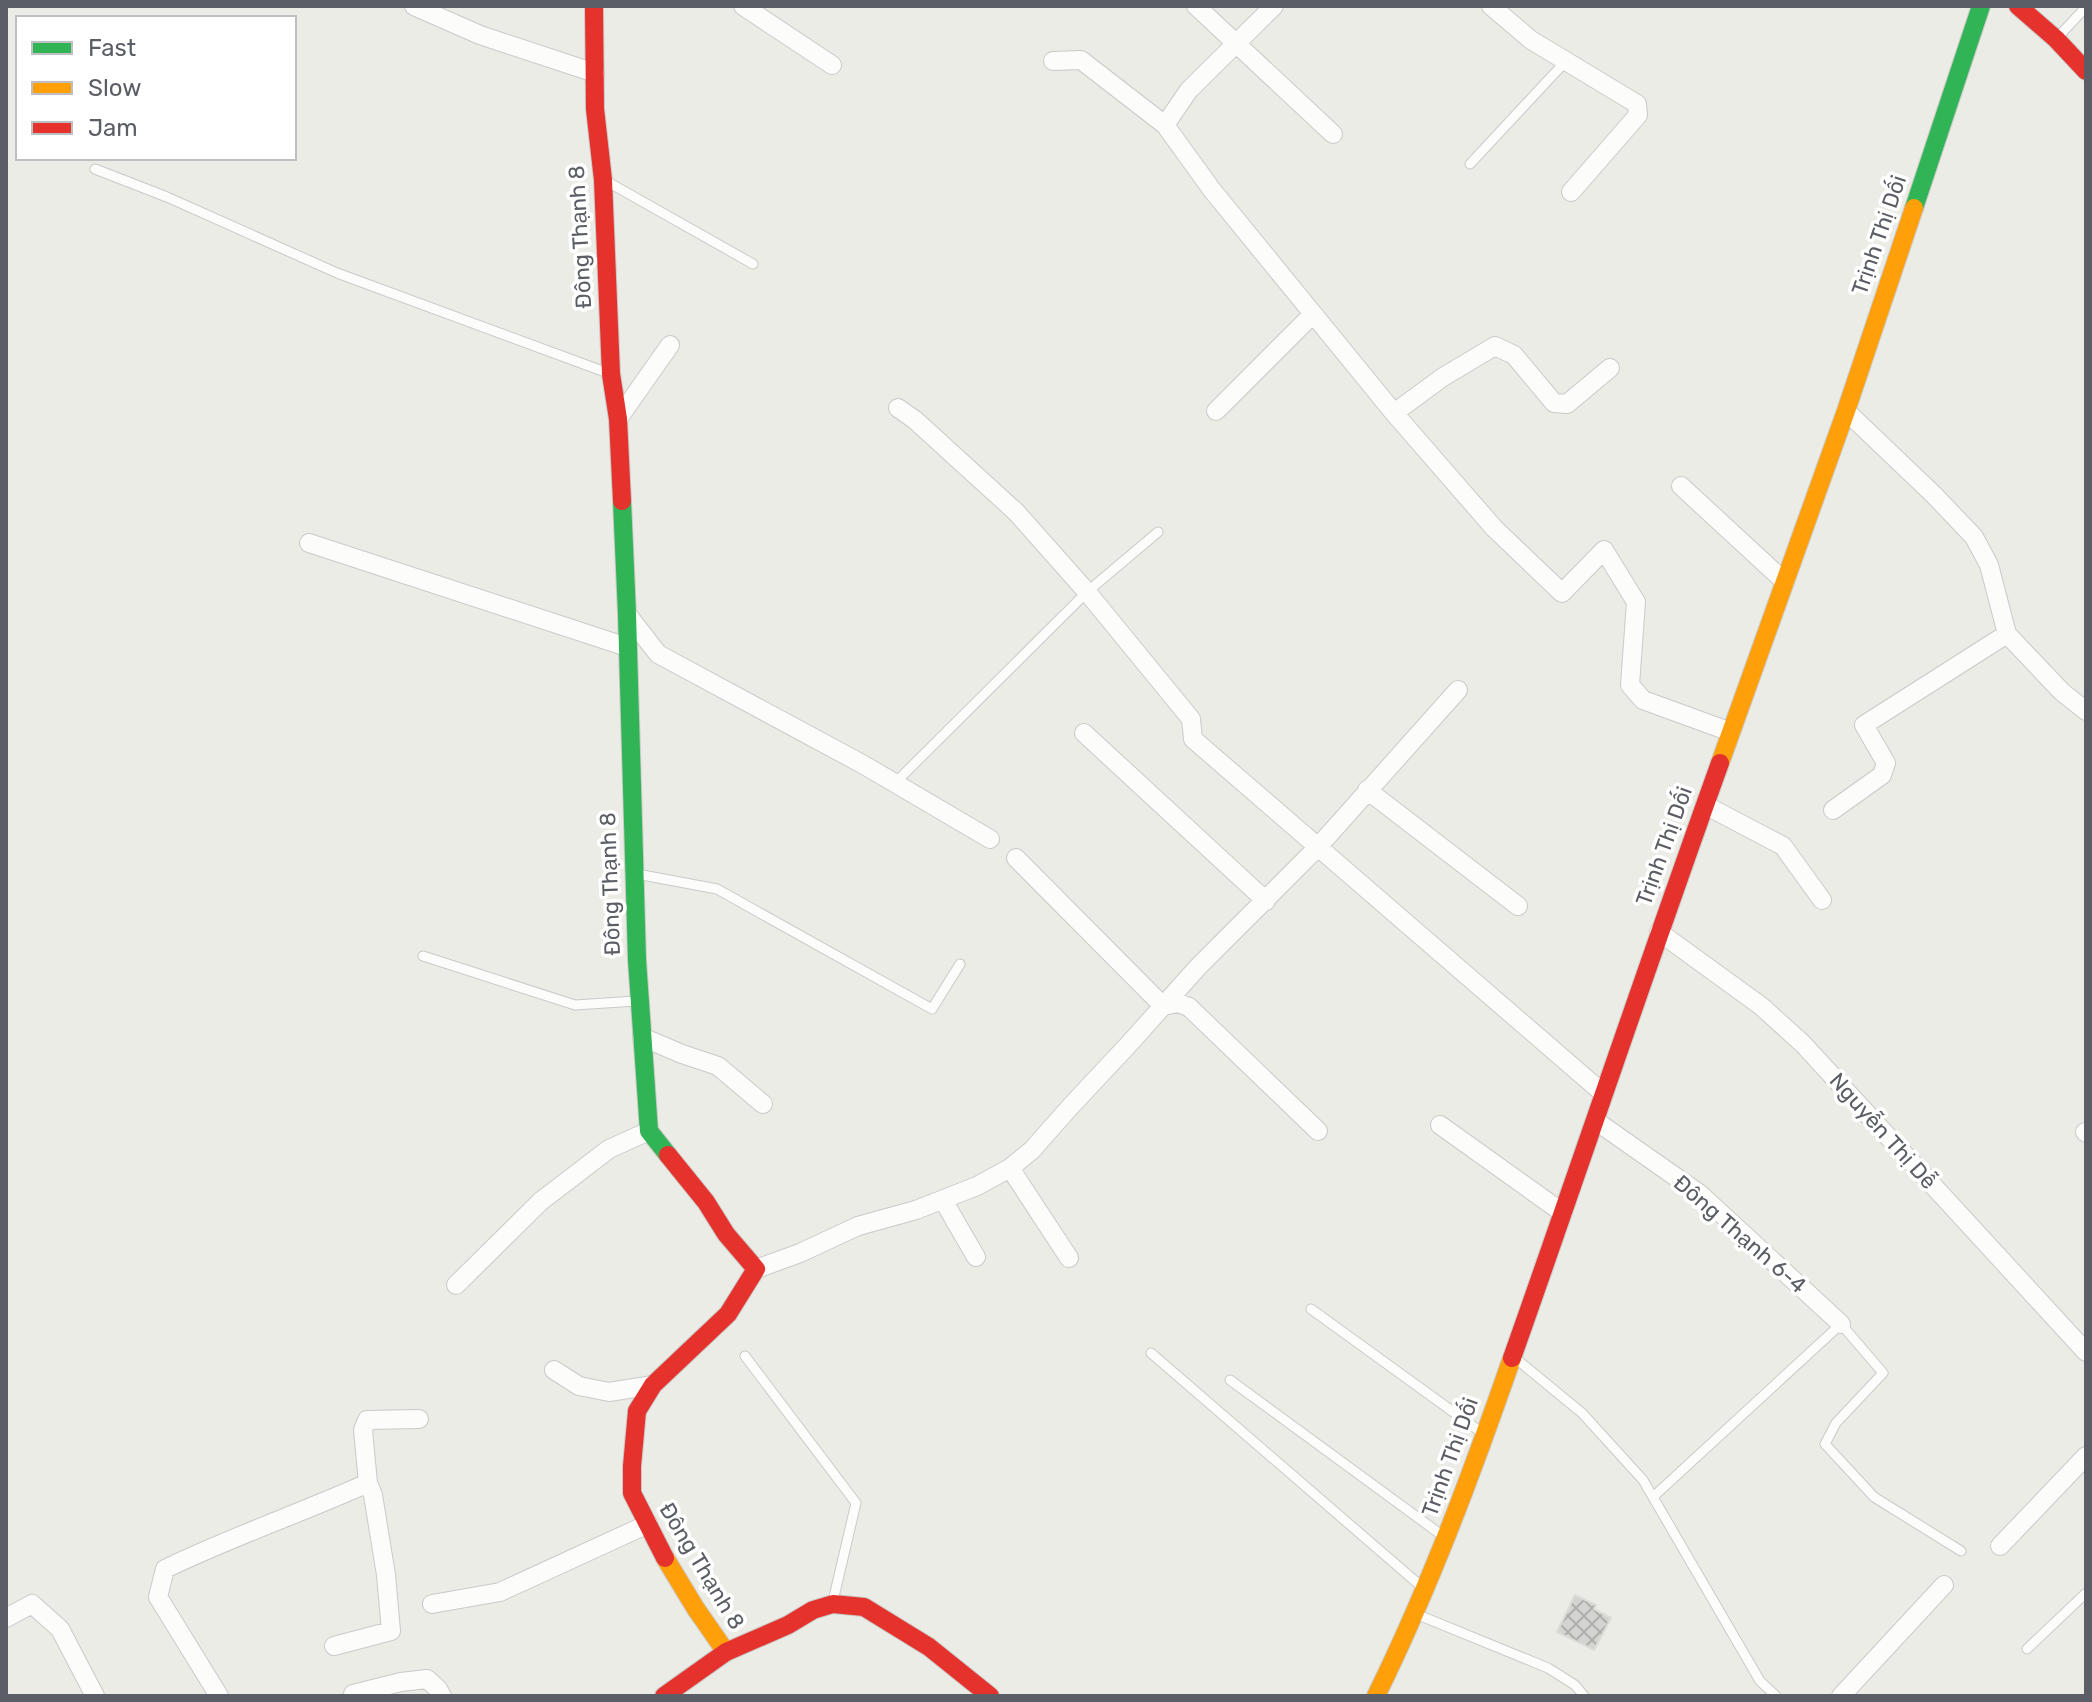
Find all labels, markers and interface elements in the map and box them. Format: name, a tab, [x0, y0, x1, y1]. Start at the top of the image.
legend	[16, 16, 296, 160]
text: Fast	[88, 34, 136, 62]
text: Slow	[88, 74, 141, 102]
text: Jam	[88, 114, 138, 142]
street label: Đông Thạnh 8	[563, 165, 597, 309]
street label: Trịnh Thị Dối	[1846, 172, 1912, 298]
street label: Trịnh Thị Dối	[1630, 783, 1698, 909]
street label: Đông Thạnh 8	[594, 812, 626, 956]
street label: Nguyễn Thị Dễ	[1824, 1067, 1942, 1195]
street label: Đông Thạnh 6-4	[1668, 1169, 1812, 1299]
street label: Trịnh Thị Dối	[1416, 1394, 1484, 1520]
street label: Đông Thạnh 8	[654, 1498, 750, 1634]

